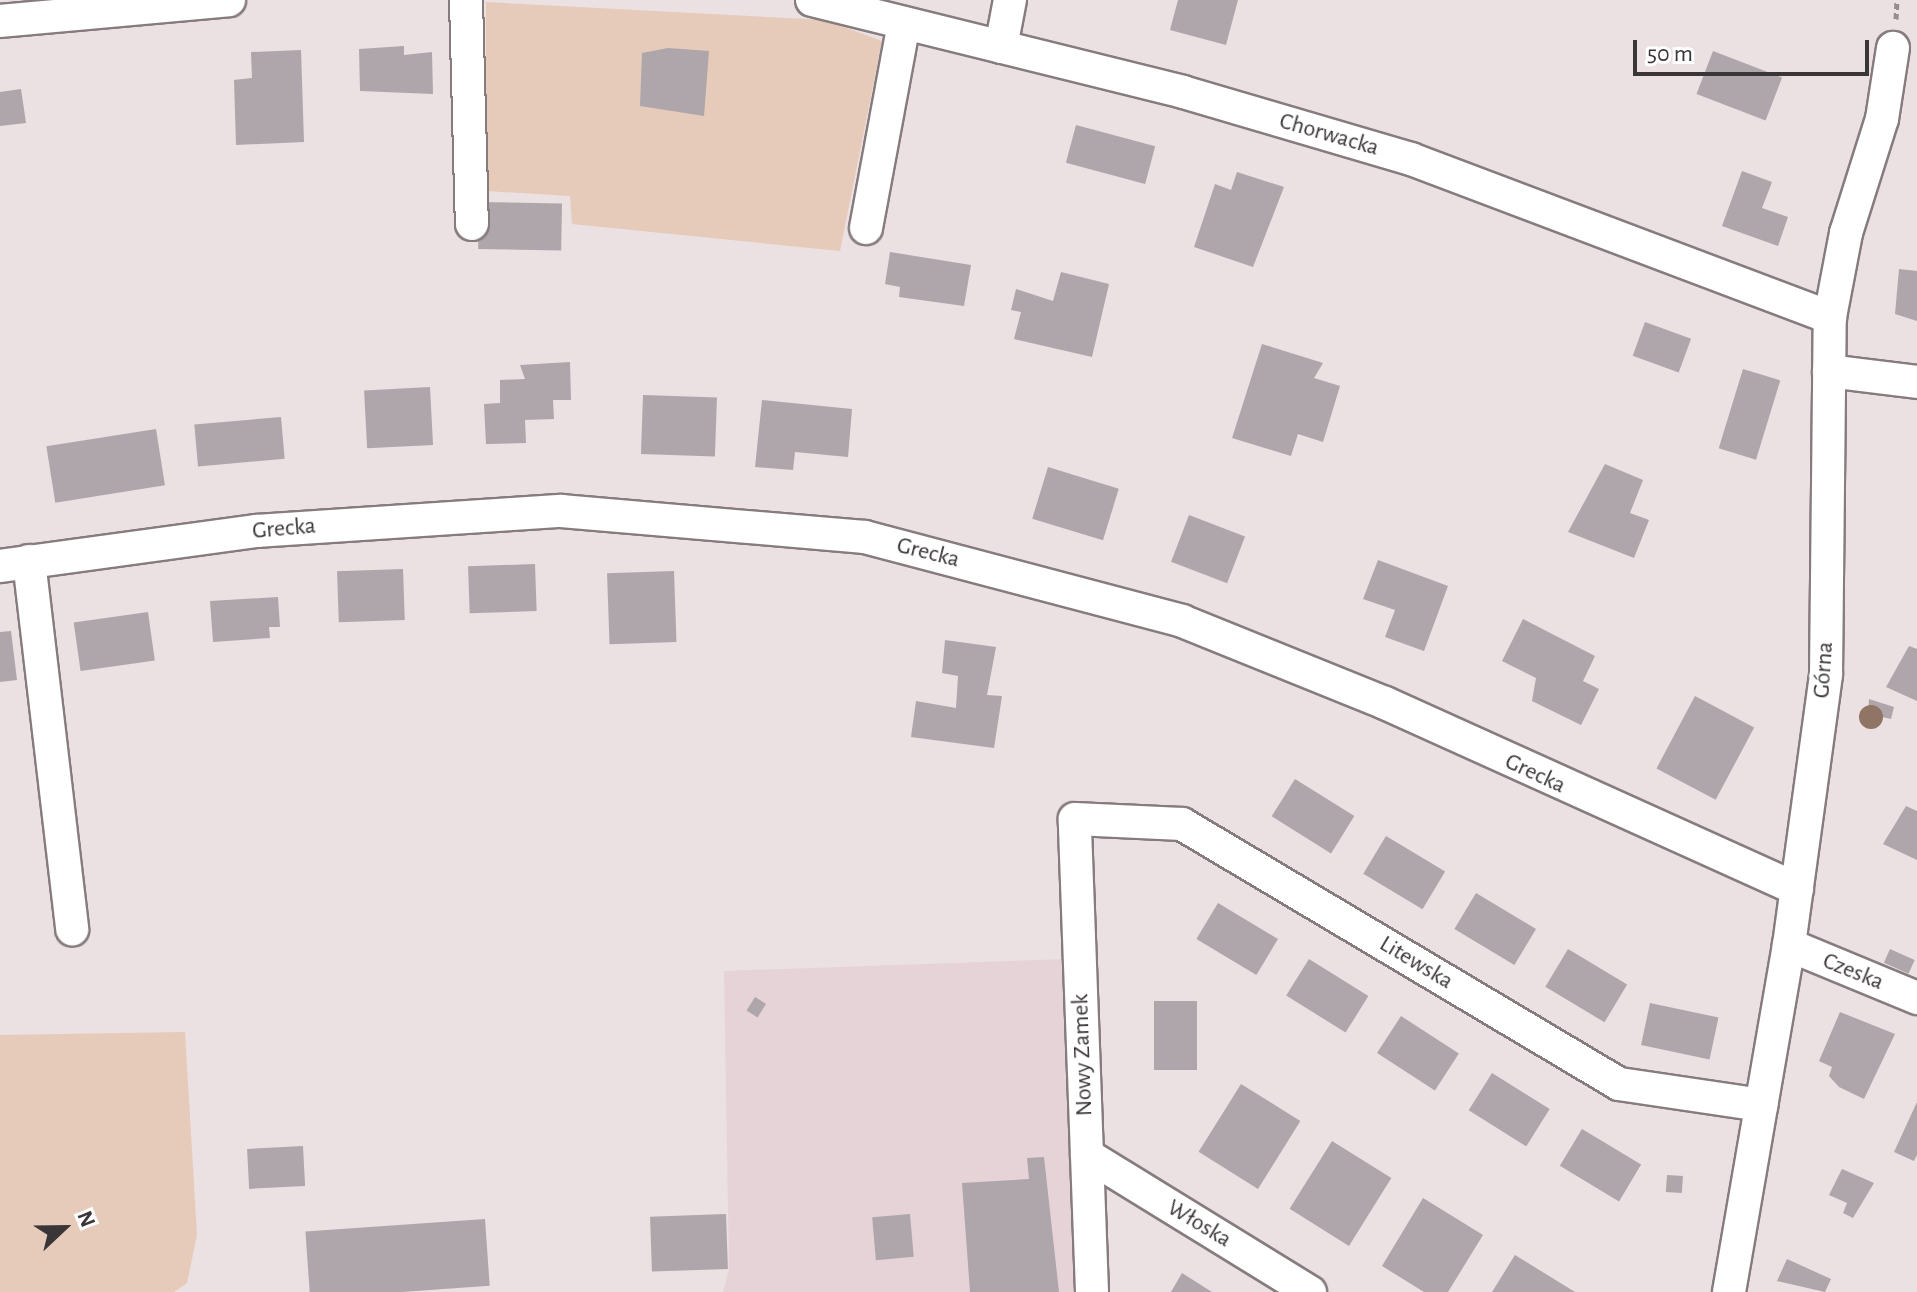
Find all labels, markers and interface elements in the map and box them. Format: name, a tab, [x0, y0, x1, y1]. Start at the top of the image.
scale bar	[1637, 24, 1873, 74]
text: 50 m	[1647, 42, 1693, 66]
street label: Chorwacka	[1276, 107, 1382, 163]
street label: Grecka	[251, 512, 317, 546]
street label: Grecka	[894, 531, 962, 575]
street label: Górna	[1808, 641, 1840, 699]
street label: Grecka	[1500, 748, 1570, 800]
street label: Litewska	[1374, 930, 1458, 996]
street label: Czeska	[1818, 947, 1888, 997]
street label: Nowy Zamek	[1066, 993, 1100, 1117]
north arrow	[24, 1188, 104, 1268]
street label: Włoska	[1162, 1194, 1236, 1254]
text: N	[73, 1208, 99, 1230]

